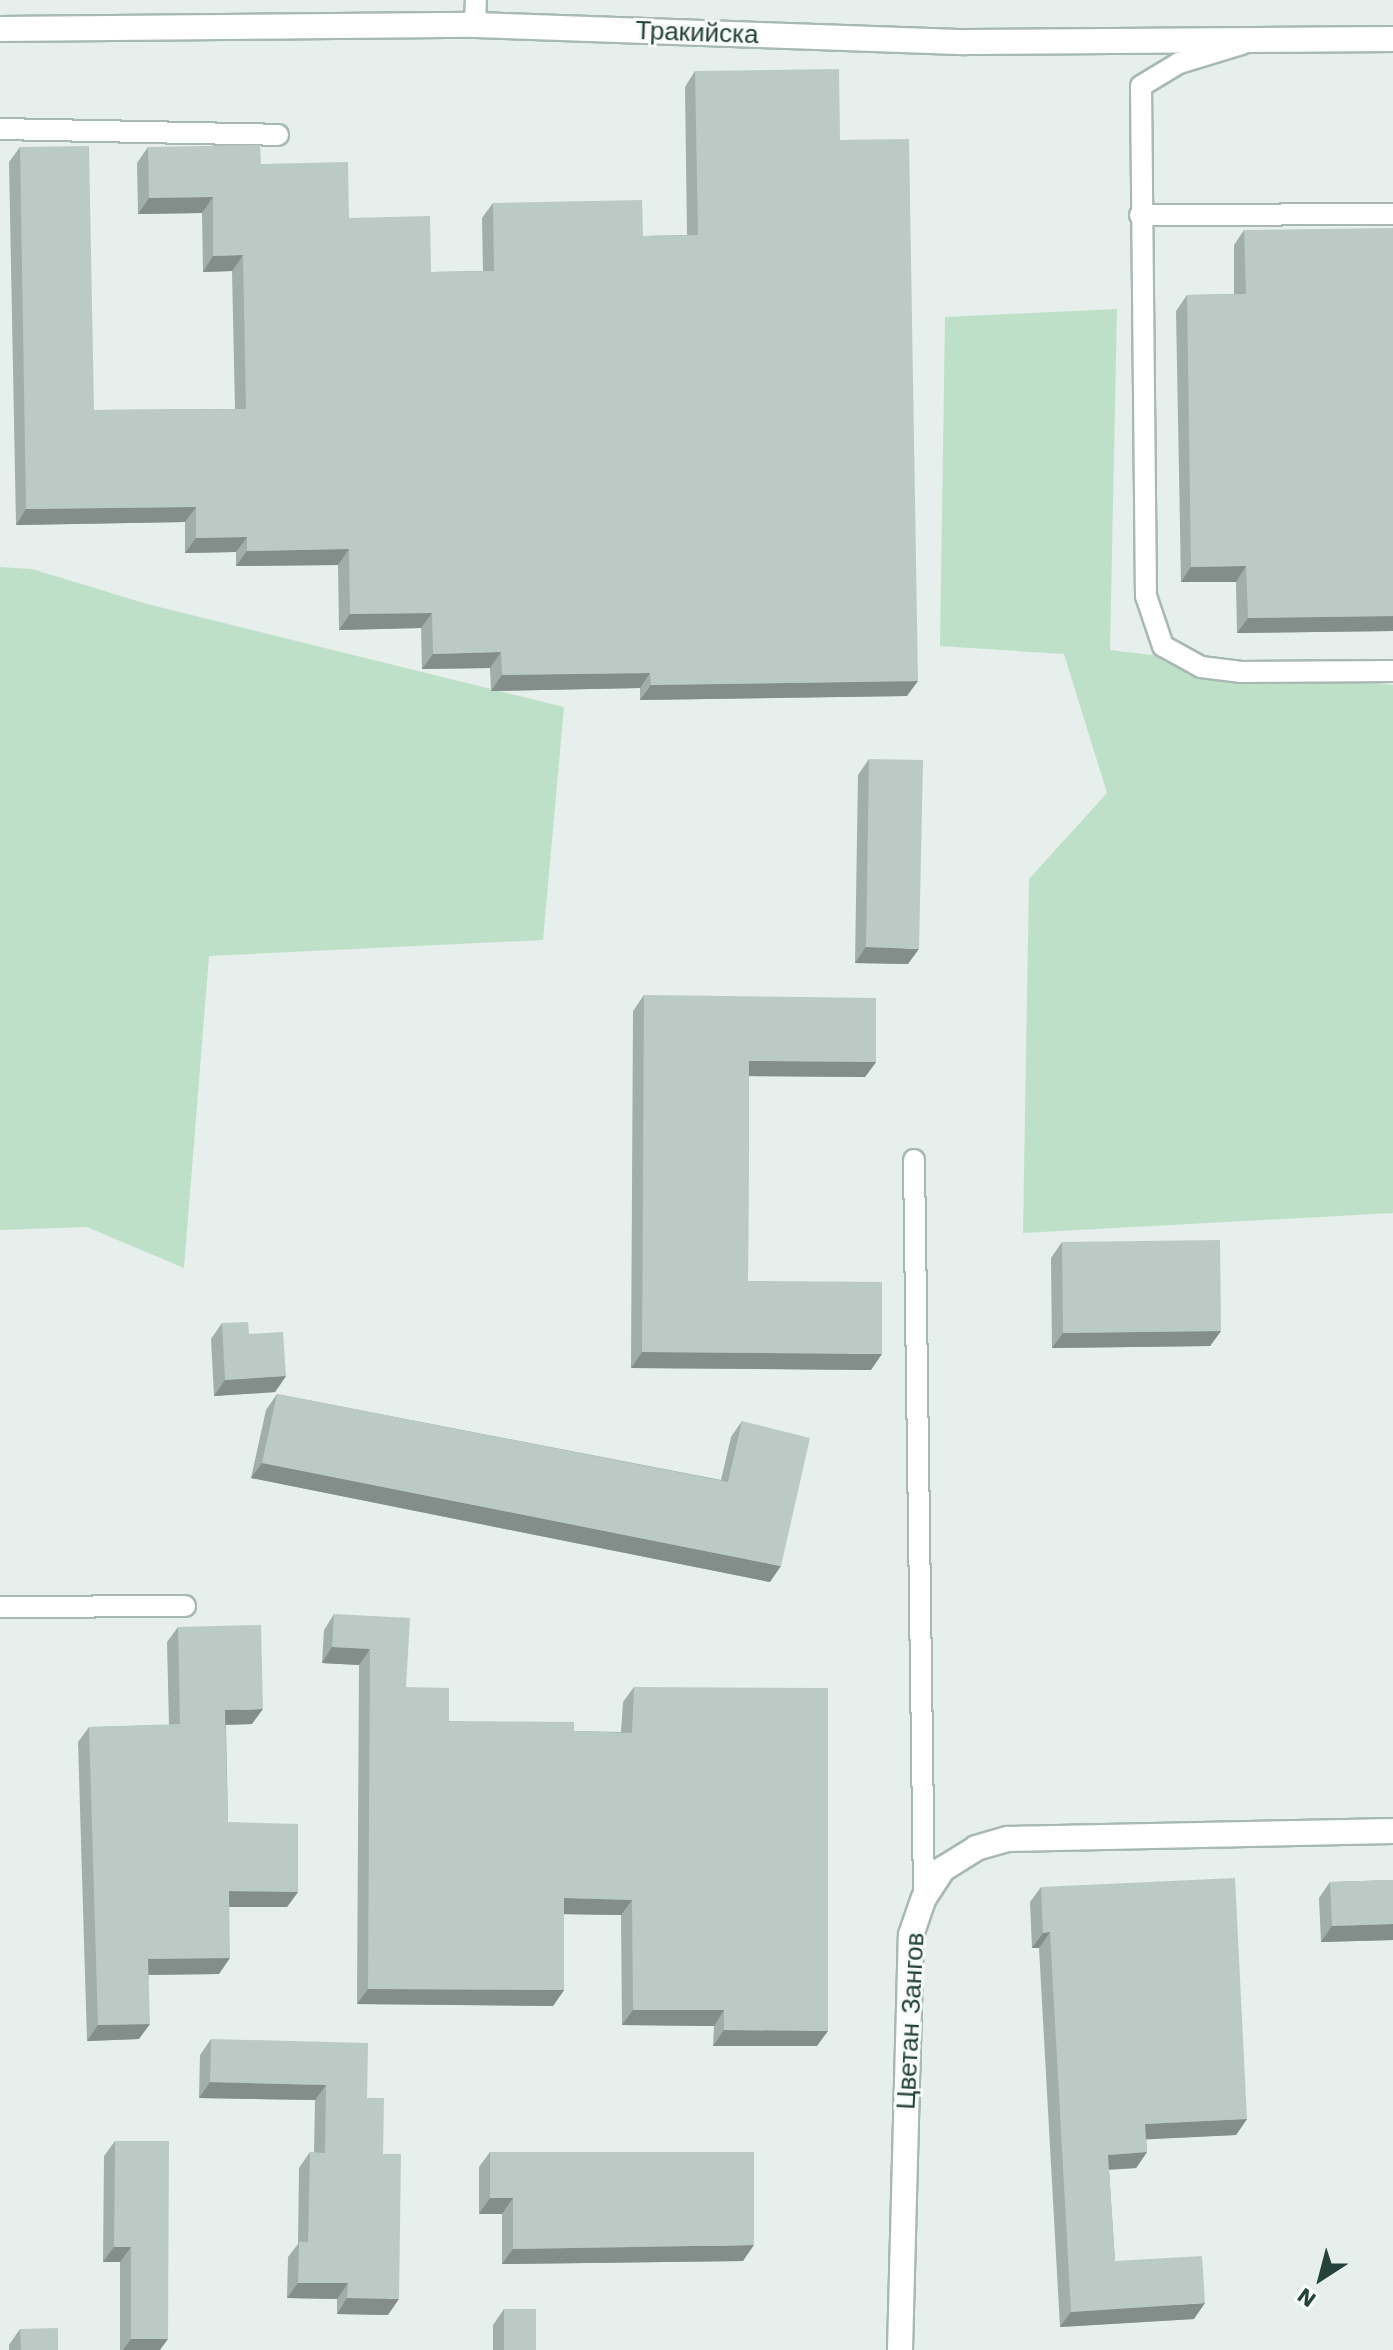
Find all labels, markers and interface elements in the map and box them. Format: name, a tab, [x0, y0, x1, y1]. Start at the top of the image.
street label: Тракийска	[635, 15, 759, 51]
street label: Цветан Зангов	[891, 1932, 931, 2110]
north arrow	[1281, 2238, 1361, 2318]
text: N	[1293, 2283, 1321, 2313]

